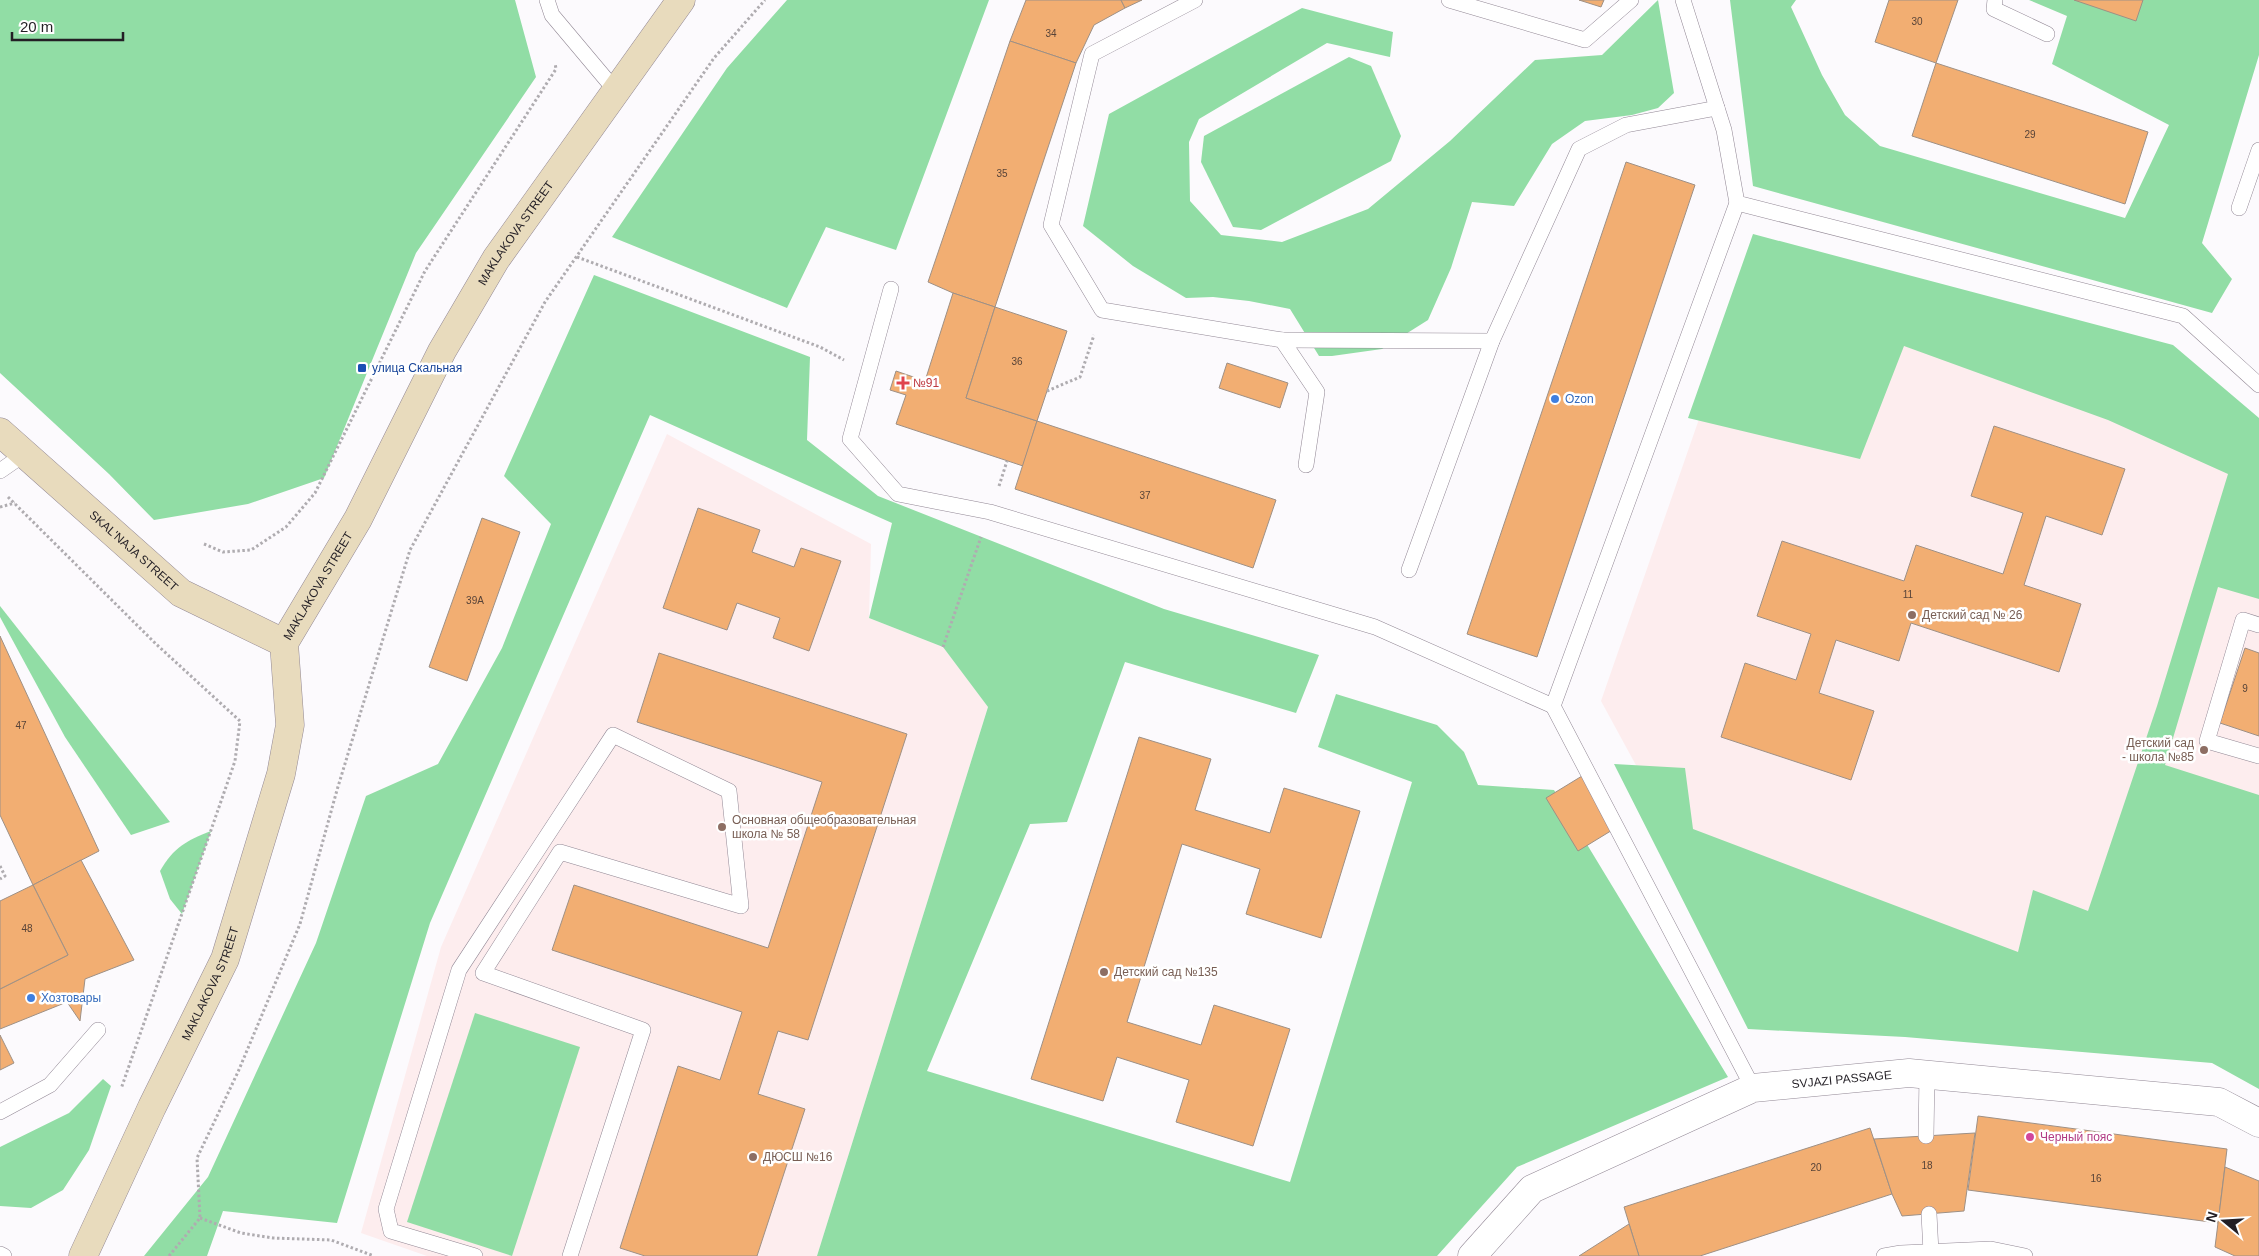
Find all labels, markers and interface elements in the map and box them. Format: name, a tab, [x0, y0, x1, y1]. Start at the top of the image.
scale bar	[12, 10, 124, 42]
house number: 30	[1911, 16, 1923, 27]
text: 20 m	[20, 18, 53, 35]
house number: 34	[1045, 28, 1057, 39]
house number: 29	[2024, 129, 2036, 140]
house number: 35	[996, 168, 1008, 179]
street label: MAKLAKOVA STREET	[475, 178, 557, 288]
house number: 36	[1011, 356, 1023, 367]
place label: улица Скальная	[372, 361, 462, 375]
marker: улица Скальная	[356, 362, 368, 374]
place label: №91	[913, 376, 940, 390]
marker: №91	[897, 377, 909, 389]
place label: Ozon	[1565, 392, 1594, 406]
marker: Ozon	[1549, 393, 1561, 405]
house number: 37	[1139, 490, 1151, 501]
street label: SKAL'NAJA STREET	[87, 508, 181, 594]
street label: MAKLAKOVA STREET	[280, 529, 356, 642]
house number: 11	[1903, 589, 1914, 600]
house number: 39А	[466, 595, 484, 606]
place label: Детский сад № 26	[1922, 608, 2023, 622]
marker: Детский сад № 26	[1906, 609, 1918, 621]
house number: 9	[2242, 683, 2248, 694]
house number: 47	[15, 720, 27, 731]
place label: Детский сад - школа №85	[2122, 736, 2194, 764]
marker: Детский сад - школа №85	[2198, 744, 2210, 756]
place label: Основная общеобразовательная школа № 58	[732, 813, 916, 841]
marker: Основная общеобразовательная школа № 58	[716, 821, 728, 833]
house number: 48	[21, 923, 33, 934]
street label: MAKLAKOVA STREET	[179, 924, 242, 1043]
place label: Детский сад №135	[1114, 965, 1218, 979]
marker: Детский сад №135	[1098, 966, 1110, 978]
place label: Хозтовары	[41, 991, 101, 1005]
marker: Хозтовары	[25, 992, 37, 1004]
street label: SVJAZI PASSAGE	[1791, 1068, 1892, 1091]
place label: Черный пояс	[2040, 1130, 2112, 1144]
marker: Черный пояс	[2024, 1131, 2036, 1143]
place label: ДЮСШ №16	[763, 1150, 833, 1164]
marker: ДЮСШ №16	[747, 1151, 759, 1163]
house number: 18	[1921, 1160, 1933, 1171]
house number: 20	[1810, 1162, 1822, 1173]
house number: 16	[2090, 1173, 2102, 1184]
north arrow	[2199, 1196, 2249, 1246]
text: N	[2202, 1210, 2221, 1224]

